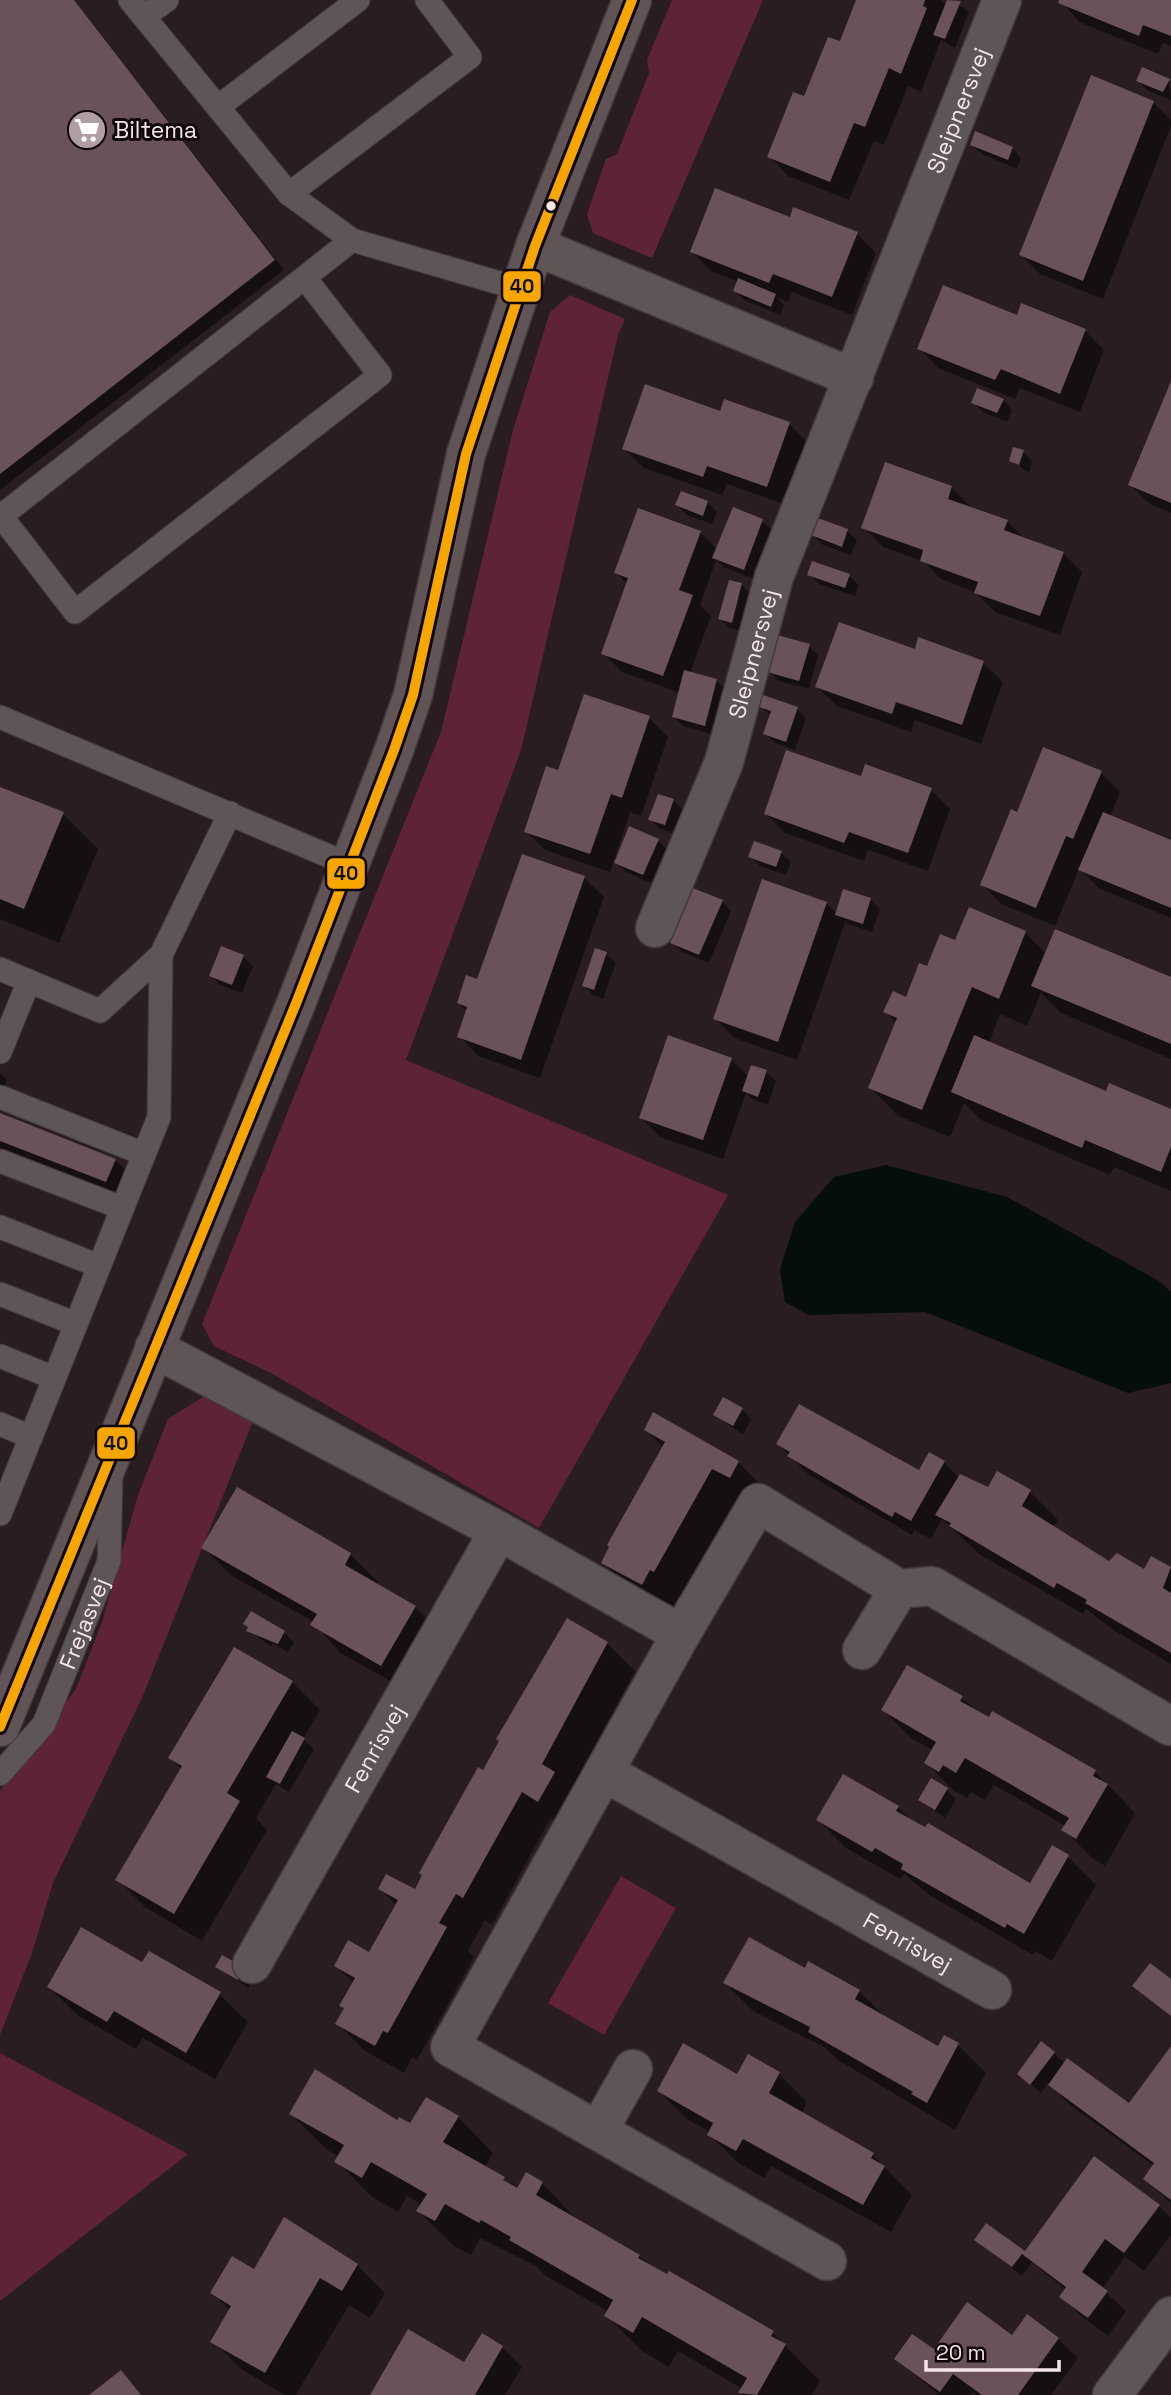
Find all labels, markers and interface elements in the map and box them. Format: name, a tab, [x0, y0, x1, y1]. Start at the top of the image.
street label: Sleipnersvej	[920, 43, 997, 178]
supermarket icon: Biltema	[66, 109, 108, 151]
place label: Biltema	[114, 115, 197, 145]
unlabelled marker	[544, 199, 558, 213]
line badge: 40	[502, 270, 542, 303]
text: 40	[510, 274, 534, 299]
street label: Sleipnersvej	[721, 586, 785, 722]
line badge: 40	[326, 857, 366, 890]
text: 40	[334, 861, 358, 886]
line badge: 40	[96, 1426, 136, 1460]
text: 40	[104, 1431, 128, 1456]
street label: Frejasvej	[52, 1573, 116, 1673]
street label: Fenrisvej	[338, 1699, 412, 1798]
street label: Fenrisvej	[858, 1906, 957, 1979]
scale bar	[926, 2328, 1059, 2372]
text: 20 m	[936, 2339, 986, 2366]

